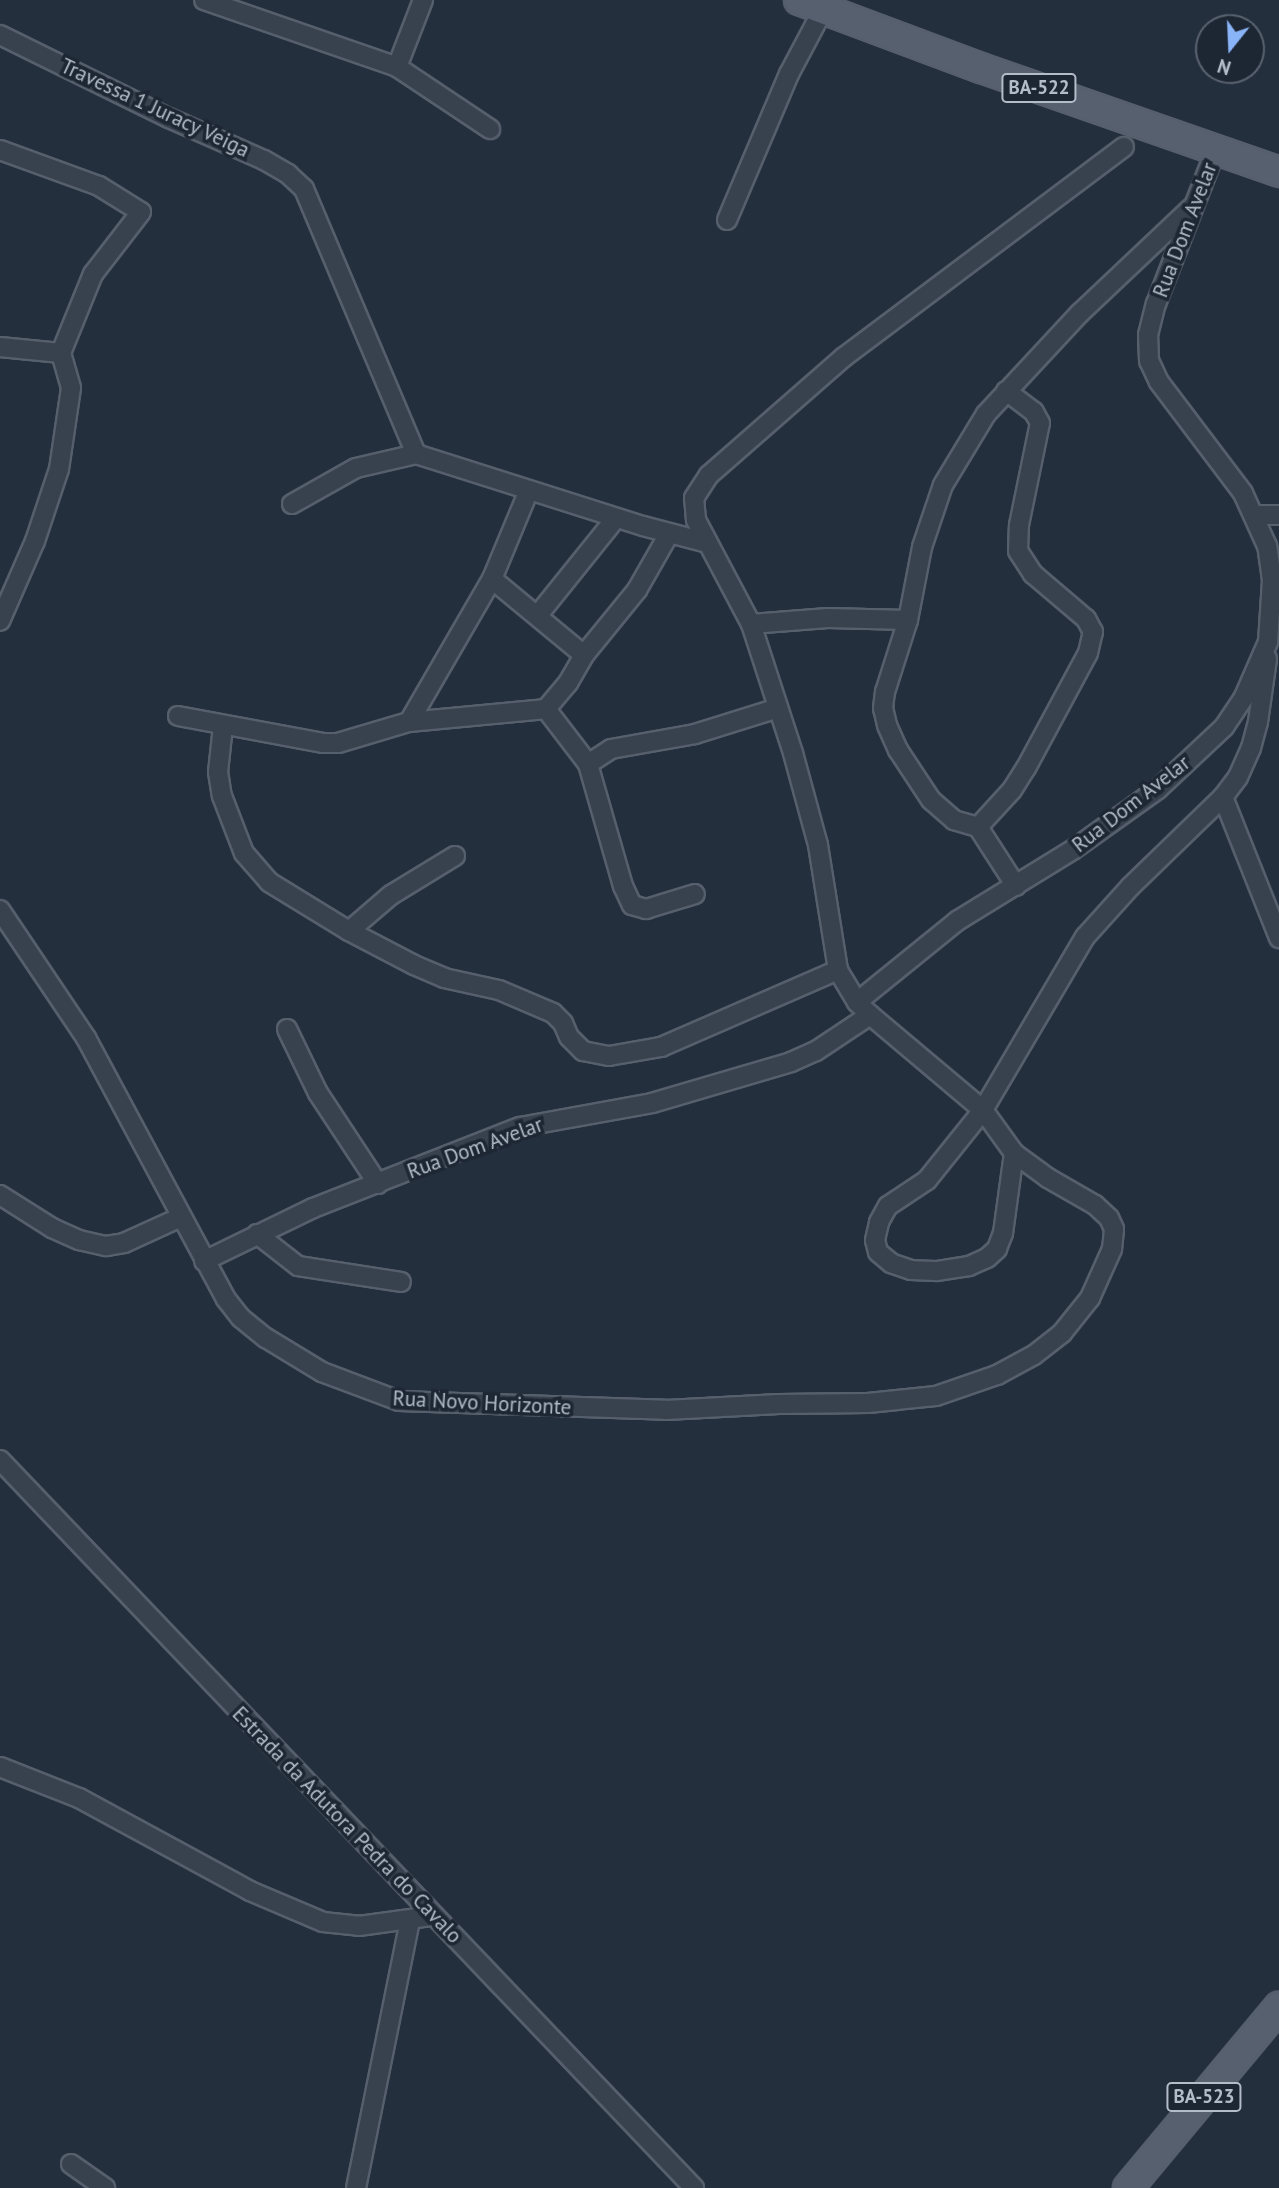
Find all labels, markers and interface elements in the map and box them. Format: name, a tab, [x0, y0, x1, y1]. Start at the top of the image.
north arrow	[1195, 14, 1265, 84]
street label: Travessa 1 Juracy Veiga	[56, 53, 254, 163]
text: N	[1214, 54, 1234, 80]
road number: BA-522	[1000, 72, 1078, 104]
street label: Rua Dom Avelar	[1148, 159, 1222, 301]
street label: Rua Dom Avelar	[1067, 750, 1195, 858]
street label: Rua Dom Avelar	[403, 1112, 547, 1184]
street label: Rua Novo Horizonte	[392, 1386, 572, 1420]
street label: Estrada da Adutora Pedra do Cavalo	[227, 1701, 467, 1949]
road number: BA-523	[1166, 2082, 1242, 2112]

